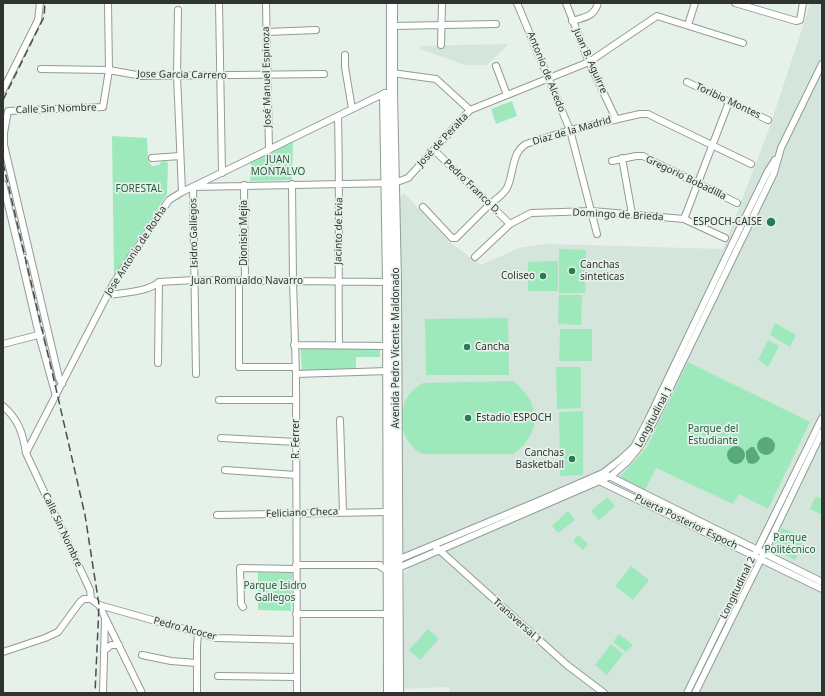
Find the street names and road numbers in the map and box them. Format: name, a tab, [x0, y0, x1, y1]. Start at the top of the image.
street label: José Manuel Espinoza	[260, 26, 274, 128]
street label: Juan B. Aguirre	[570, 27, 610, 95]
street label: Antonio de Alcedo	[524, 30, 568, 114]
street label: Jose Garcia Carrero	[137, 68, 227, 82]
street label: Toribio Montes	[694, 81, 762, 121]
street label: Calle Sin Nombre	[15, 102, 97, 116]
street label: José de Peralta	[415, 111, 471, 169]
street label: Diaz de la Madrid	[531, 114, 613, 148]
street label: Gregorio Bobadilla	[644, 153, 728, 203]
street label: Pedro Franco D.	[441, 157, 503, 217]
street label: Jacinto de Evia	[332, 197, 346, 265]
street label: Isidro Gallegos	[187, 198, 201, 268]
street label: Dionisio Mejía	[238, 200, 250, 266]
street label: Jose Antonio de Rocha	[102, 204, 170, 298]
street label: Domingo de Brieda	[572, 207, 664, 223]
street label: Avenida Pedro Vicente Maldonado	[390, 267, 402, 429]
street label: Juan Romualdo Navarro	[191, 275, 303, 287]
street label: Longitudinal 1	[633, 384, 675, 450]
street label: R. Ferrer	[290, 419, 302, 459]
street label: Calle Sin Nombre	[39, 491, 85, 569]
street label: Puerta Posterior Espoch	[633, 492, 739, 552]
street label: Feliciano Checa	[266, 506, 338, 520]
street label: Longitudinal 2	[718, 555, 758, 621]
street label: Transversal 1	[490, 596, 544, 646]
street label: Pedro Alcocer	[152, 615, 218, 643]

